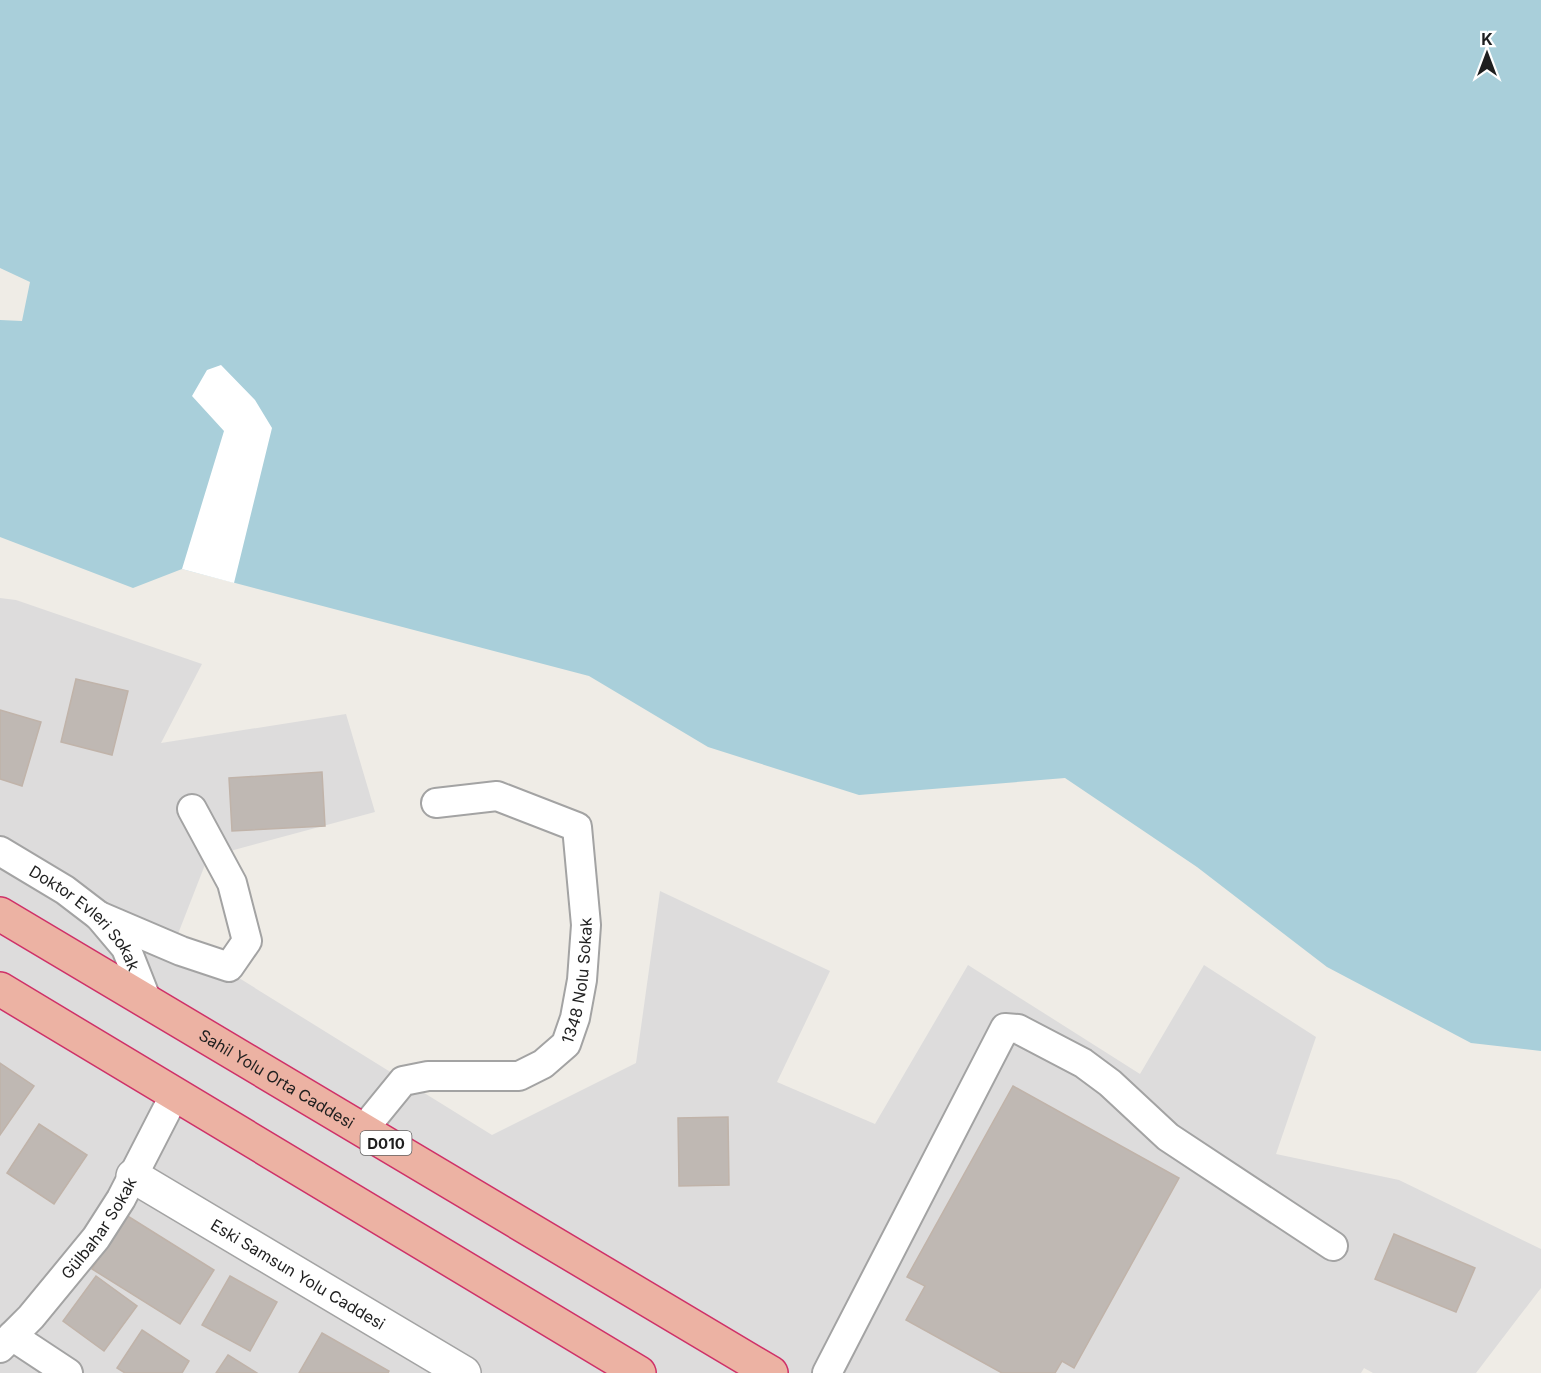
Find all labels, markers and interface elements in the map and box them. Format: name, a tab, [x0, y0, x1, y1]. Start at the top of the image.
north arrow	[1457, 24, 1517, 84]
text: K	[1481, 29, 1493, 49]
street label: Doktor Evleri Sokak	[26, 861, 144, 974]
street label: 1348 Nolu Sokak	[557, 917, 596, 1046]
street label: Sahil Yolu Orta Caddesi	[195, 1025, 358, 1133]
road number: D010	[360, 1131, 412, 1155]
street label: Gülbahar Sokak	[57, 1173, 141, 1283]
street label: Eski Samsun Yolu Caddesi	[207, 1215, 389, 1334]

